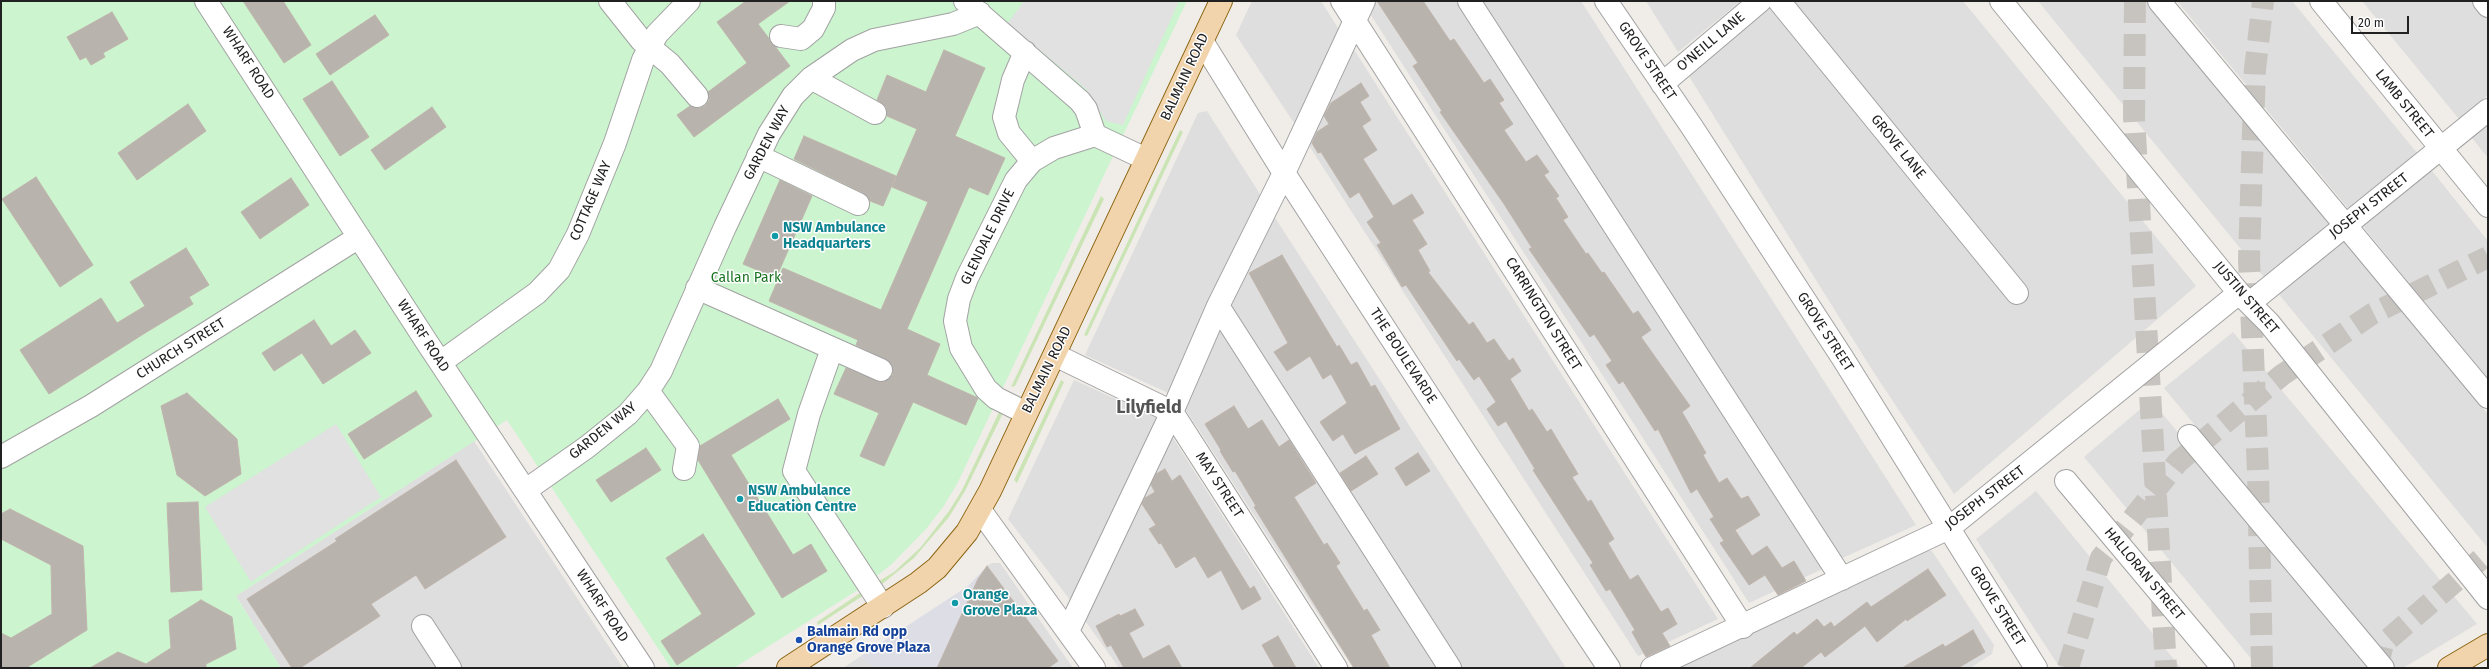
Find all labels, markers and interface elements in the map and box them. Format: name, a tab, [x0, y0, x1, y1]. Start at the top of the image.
scale bar	[2353, 8, 2411, 34]
street label: O'NEILL LANE	[1674, 9, 1748, 75]
text: 20 m	[2358, 16, 2384, 30]
street label: GROVE STREET	[1615, 19, 1679, 103]
street label: WHARF ROAD	[218, 24, 278, 102]
street label: BALMAIN ROAD	[1157, 31, 1213, 123]
street label: LAMB STREET	[2371, 66, 2437, 142]
street label: GARDEN WAY	[740, 103, 794, 183]
street label: GROVE LANE	[1867, 111, 1929, 183]
street label: COTTAGE WAY	[567, 159, 615, 243]
street label: JOSEPH STREET	[2326, 170, 2412, 242]
street label: GLENDALE DRIVE	[957, 186, 1019, 288]
place label: NSW Ambulance Headquarters	[783, 220, 886, 252]
marker: NSW Ambulance Headquarters	[770, 231, 780, 241]
street label: CARRINGTON STREET	[1501, 254, 1585, 374]
street label: JUSTIN STREET	[2210, 258, 2282, 338]
park label: Callan Park	[711, 270, 781, 286]
street label: GROVE STREET	[1793, 289, 1857, 375]
street label: WHARF ROAD	[393, 297, 453, 375]
street label: THE BOULEVARDE	[1366, 305, 1440, 407]
street label: CHURCH STREET	[134, 315, 228, 383]
street label: BALMAIN ROAD	[1019, 324, 1075, 416]
district label: Lilyfield	[1116, 397, 1182, 419]
street label: GARDEN WAY	[566, 399, 640, 463]
street label: MAY STREET	[1192, 449, 1246, 521]
street label: JOSEPH STREET	[1942, 462, 2028, 534]
place label: NSW Ambulance Education Centre	[748, 483, 857, 516]
marker: NSW Ambulance Education Centre	[735, 494, 745, 504]
street label: HALLORAN STREET	[2100, 524, 2188, 624]
street label: GROVE STREET	[1966, 563, 2028, 649]
street label: WHARF ROAD	[572, 567, 632, 645]
place label: Orange Grove Plaza	[963, 587, 1037, 620]
marker: Orange Grove Plaza	[950, 598, 960, 608]
place label: Balmain Rd opp Orange Grove Plaza	[807, 624, 930, 656]
marker: Balmain Rd opp Orange Grove Plaza	[794, 635, 804, 645]

